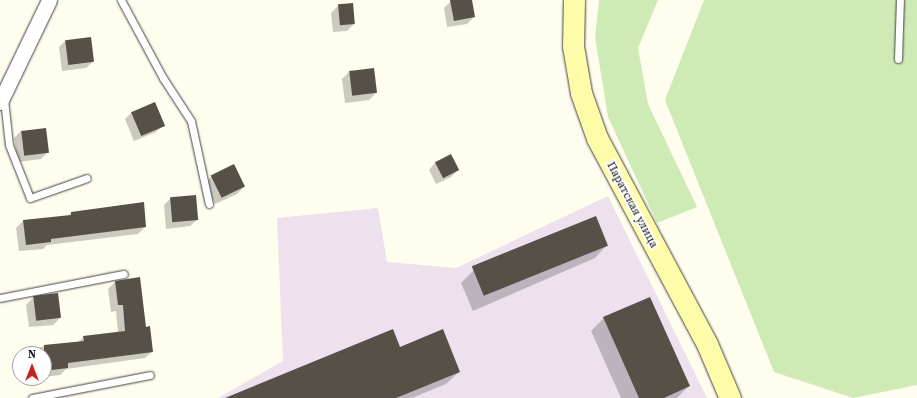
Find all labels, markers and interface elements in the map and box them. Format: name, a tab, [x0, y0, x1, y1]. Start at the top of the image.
street label: Паратская улица	[603, 159, 661, 251]
north arrow	[12, 346, 52, 386]
text: N	[28, 347, 36, 362]

